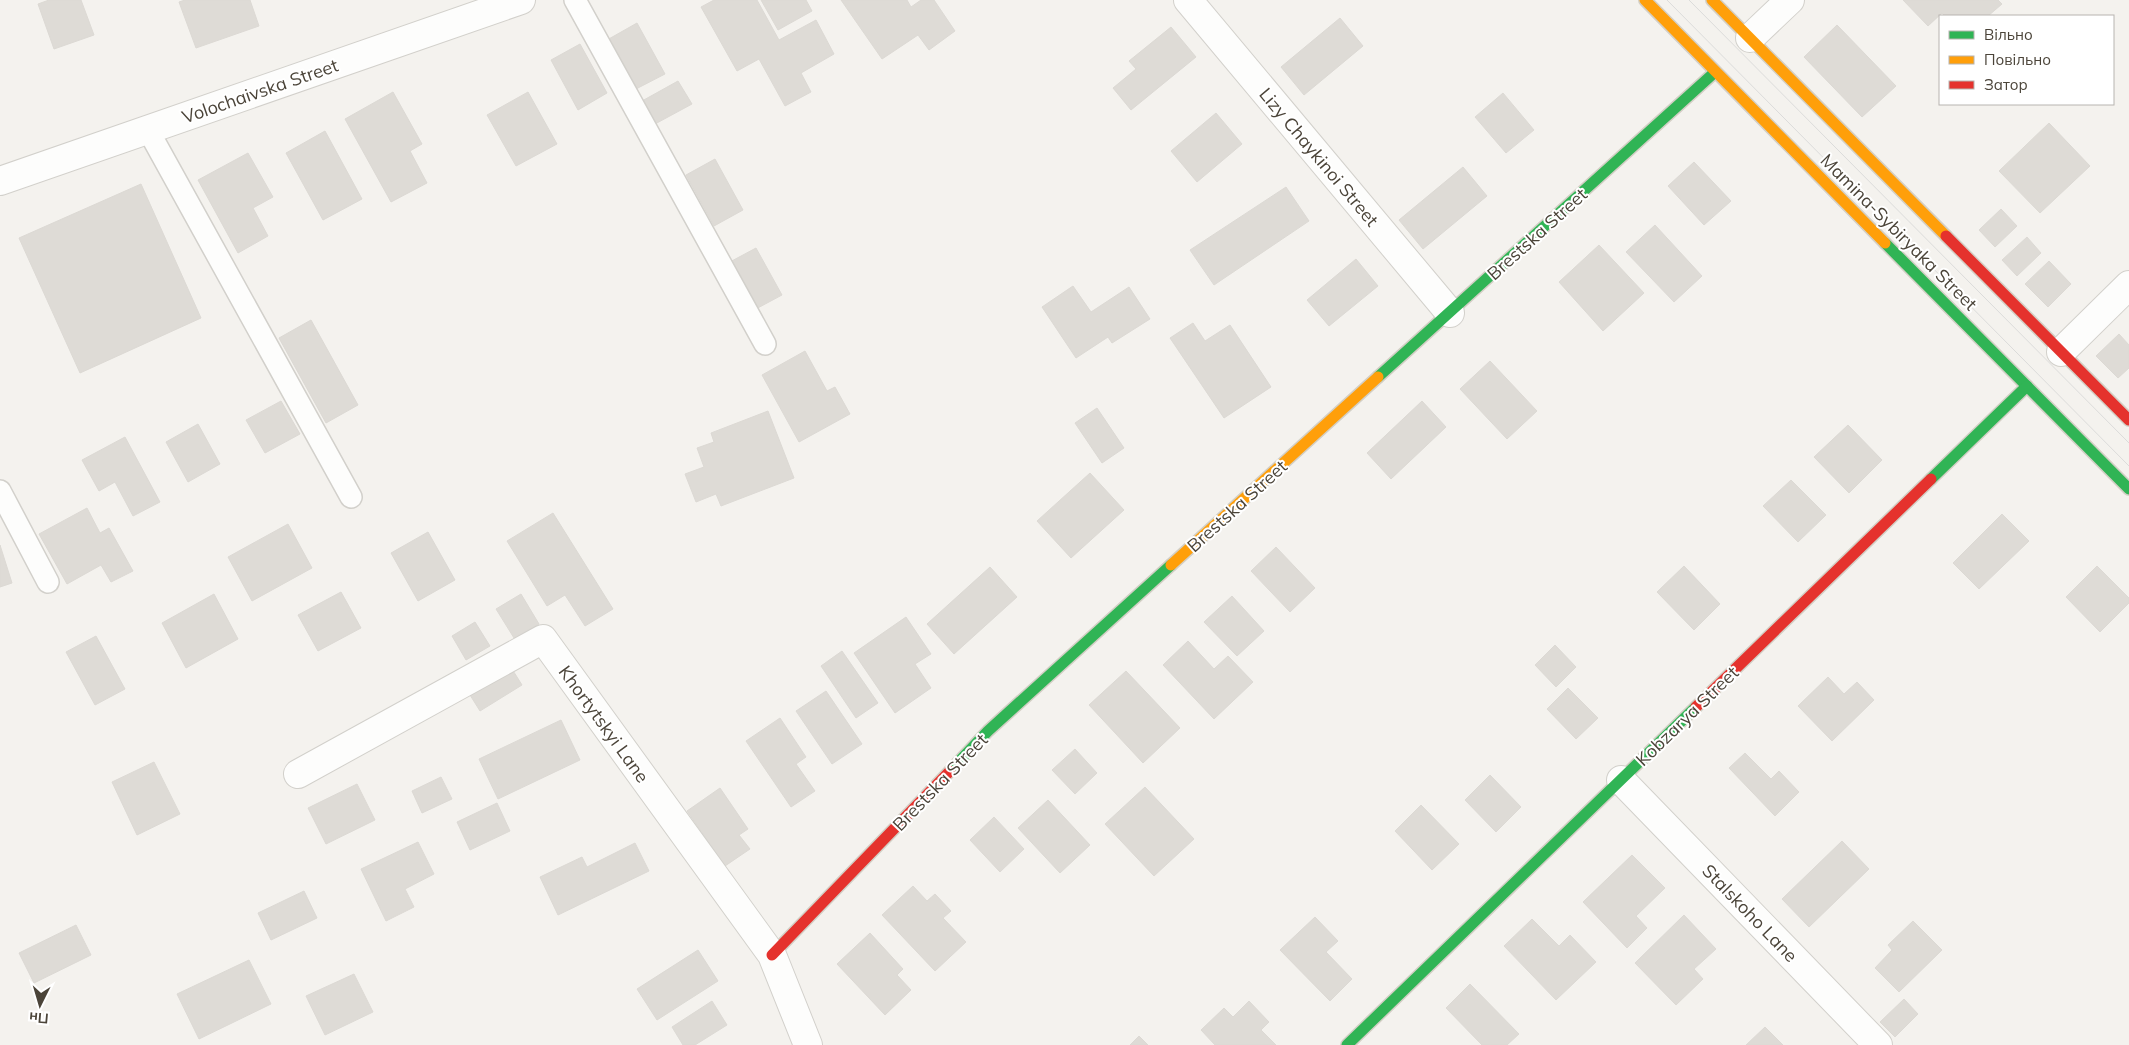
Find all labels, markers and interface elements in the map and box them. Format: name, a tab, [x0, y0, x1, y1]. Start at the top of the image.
legend	[1939, 15, 2114, 105]
text: Вільно	[1984, 25, 2033, 44]
text: Повільно	[1984, 50, 2051, 69]
street label: Volochaivska Street	[179, 53, 341, 129]
text: Затор	[1984, 75, 2028, 94]
street label: Lizy Chaykinoi Street	[1254, 83, 1384, 231]
street label: Mamina-Sybiryaka Street	[1816, 149, 1982, 315]
street label: Brestska Street	[1482, 183, 1592, 285]
street label: Brestska Street	[1182, 455, 1292, 557]
street label: Khortytskyi Lane	[554, 661, 654, 787]
street label: Kobzarya Street	[1631, 661, 1743, 771]
street label: Brestska Street	[888, 728, 992, 836]
street label: Stalskoho Lane	[1698, 859, 1802, 967]
north arrow	[15, 980, 65, 1030]
text: Пн	[28, 1008, 49, 1028]

